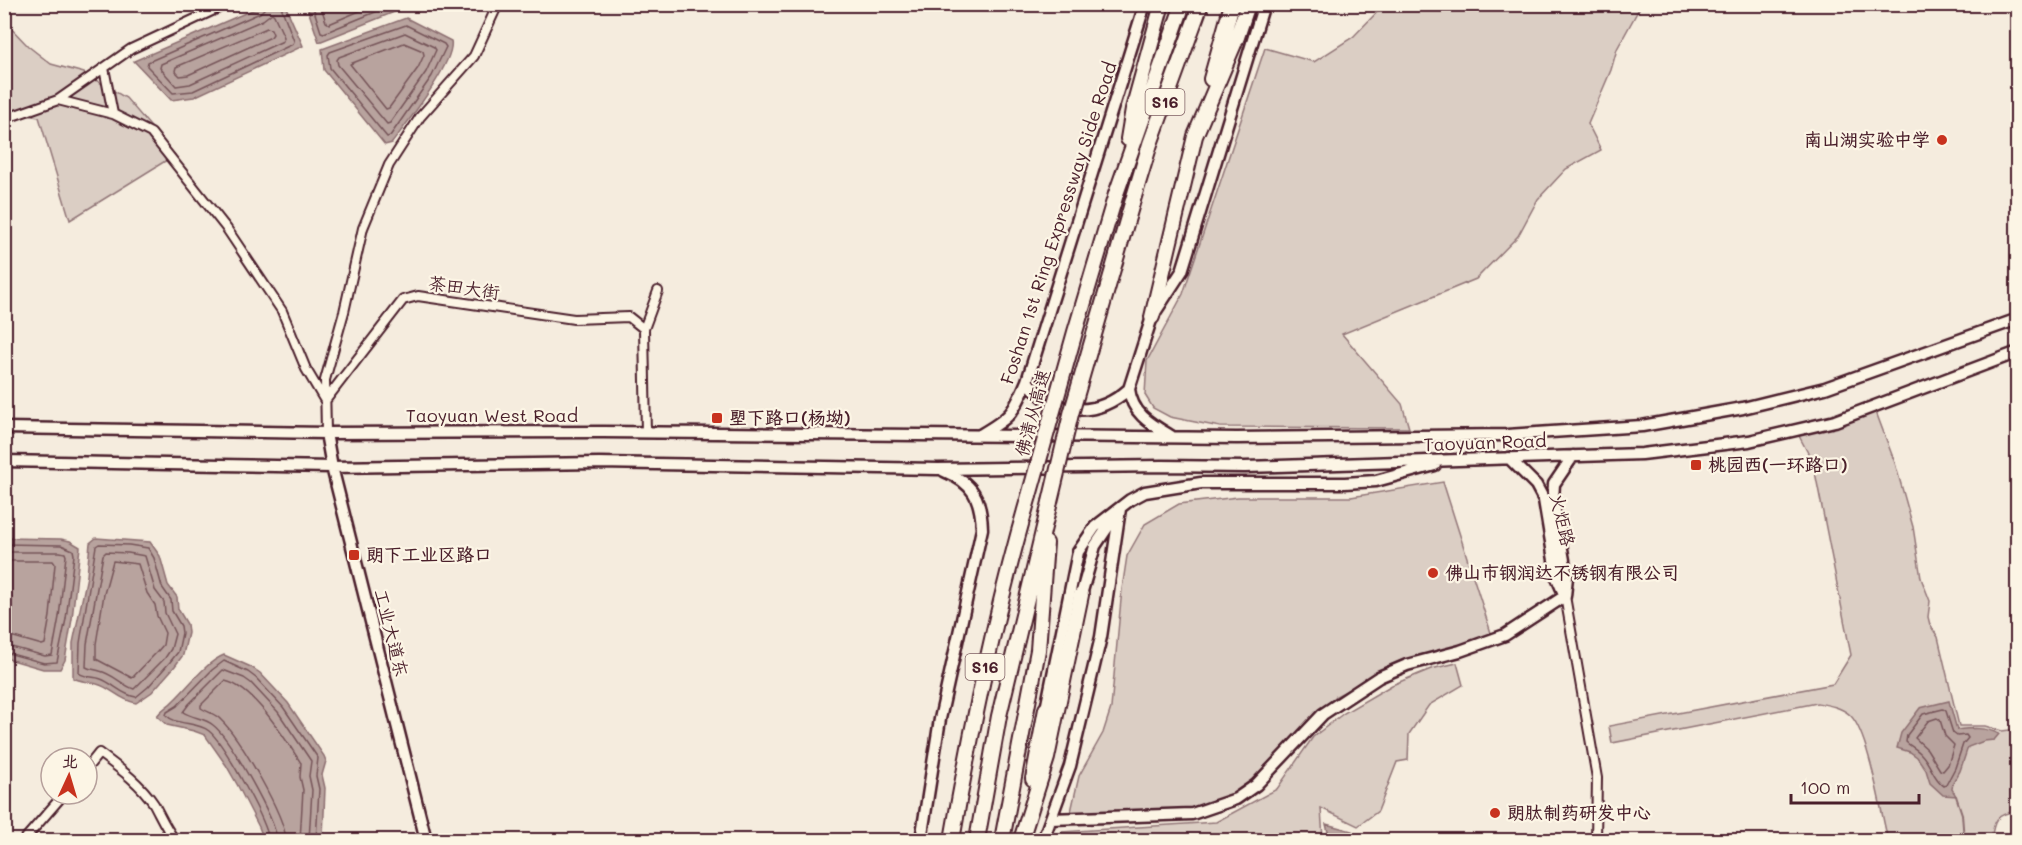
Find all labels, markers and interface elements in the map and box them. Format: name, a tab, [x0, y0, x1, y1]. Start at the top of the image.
street label: Foshan 1st Ring Expressway Side Road	[994, 58, 1122, 387]
road number: S16	[1146, 89, 1184, 115]
place label: 南山湖实验中学	[1804, 127, 1930, 151]
marker: 南山湖实验中学	[1935, 133, 1949, 147]
street label: 茶田大街	[427, 270, 501, 304]
street label: 佛清从高速	[1009, 366, 1055, 459]
street label: Taoyuan West Road	[406, 403, 578, 427]
place label: 塱下路口(杨坳)	[729, 405, 851, 429]
marker: 塱下路口(杨坳)	[710, 411, 724, 425]
street label: Taoyuan Road	[1423, 428, 1547, 456]
place label: 桃园西(一环路口)	[1708, 452, 1848, 476]
marker: 桃园西(一环路口)	[1689, 458, 1703, 472]
street label: 火炬路	[1545, 491, 1581, 549]
place label: 朗下工业区路口	[366, 542, 492, 566]
marker: 朗下工业区路口	[347, 548, 361, 562]
place label: 佛山市钢润达不锈钢有限公司	[1445, 560, 1679, 584]
marker: 佛山市钢润达不锈钢有限公司	[1426, 566, 1440, 580]
street label: 工业大道东	[369, 586, 415, 679]
road number: S16	[966, 654, 1004, 680]
north arrow	[39, 746, 99, 806]
text: 北	[61, 750, 79, 772]
scale bar	[1791, 767, 1918, 805]
text: 100 m	[1800, 775, 1850, 799]
place label: 朗肽制药研发中心	[1507, 800, 1651, 824]
marker: 朗肽制药研发中心	[1488, 806, 1502, 820]

